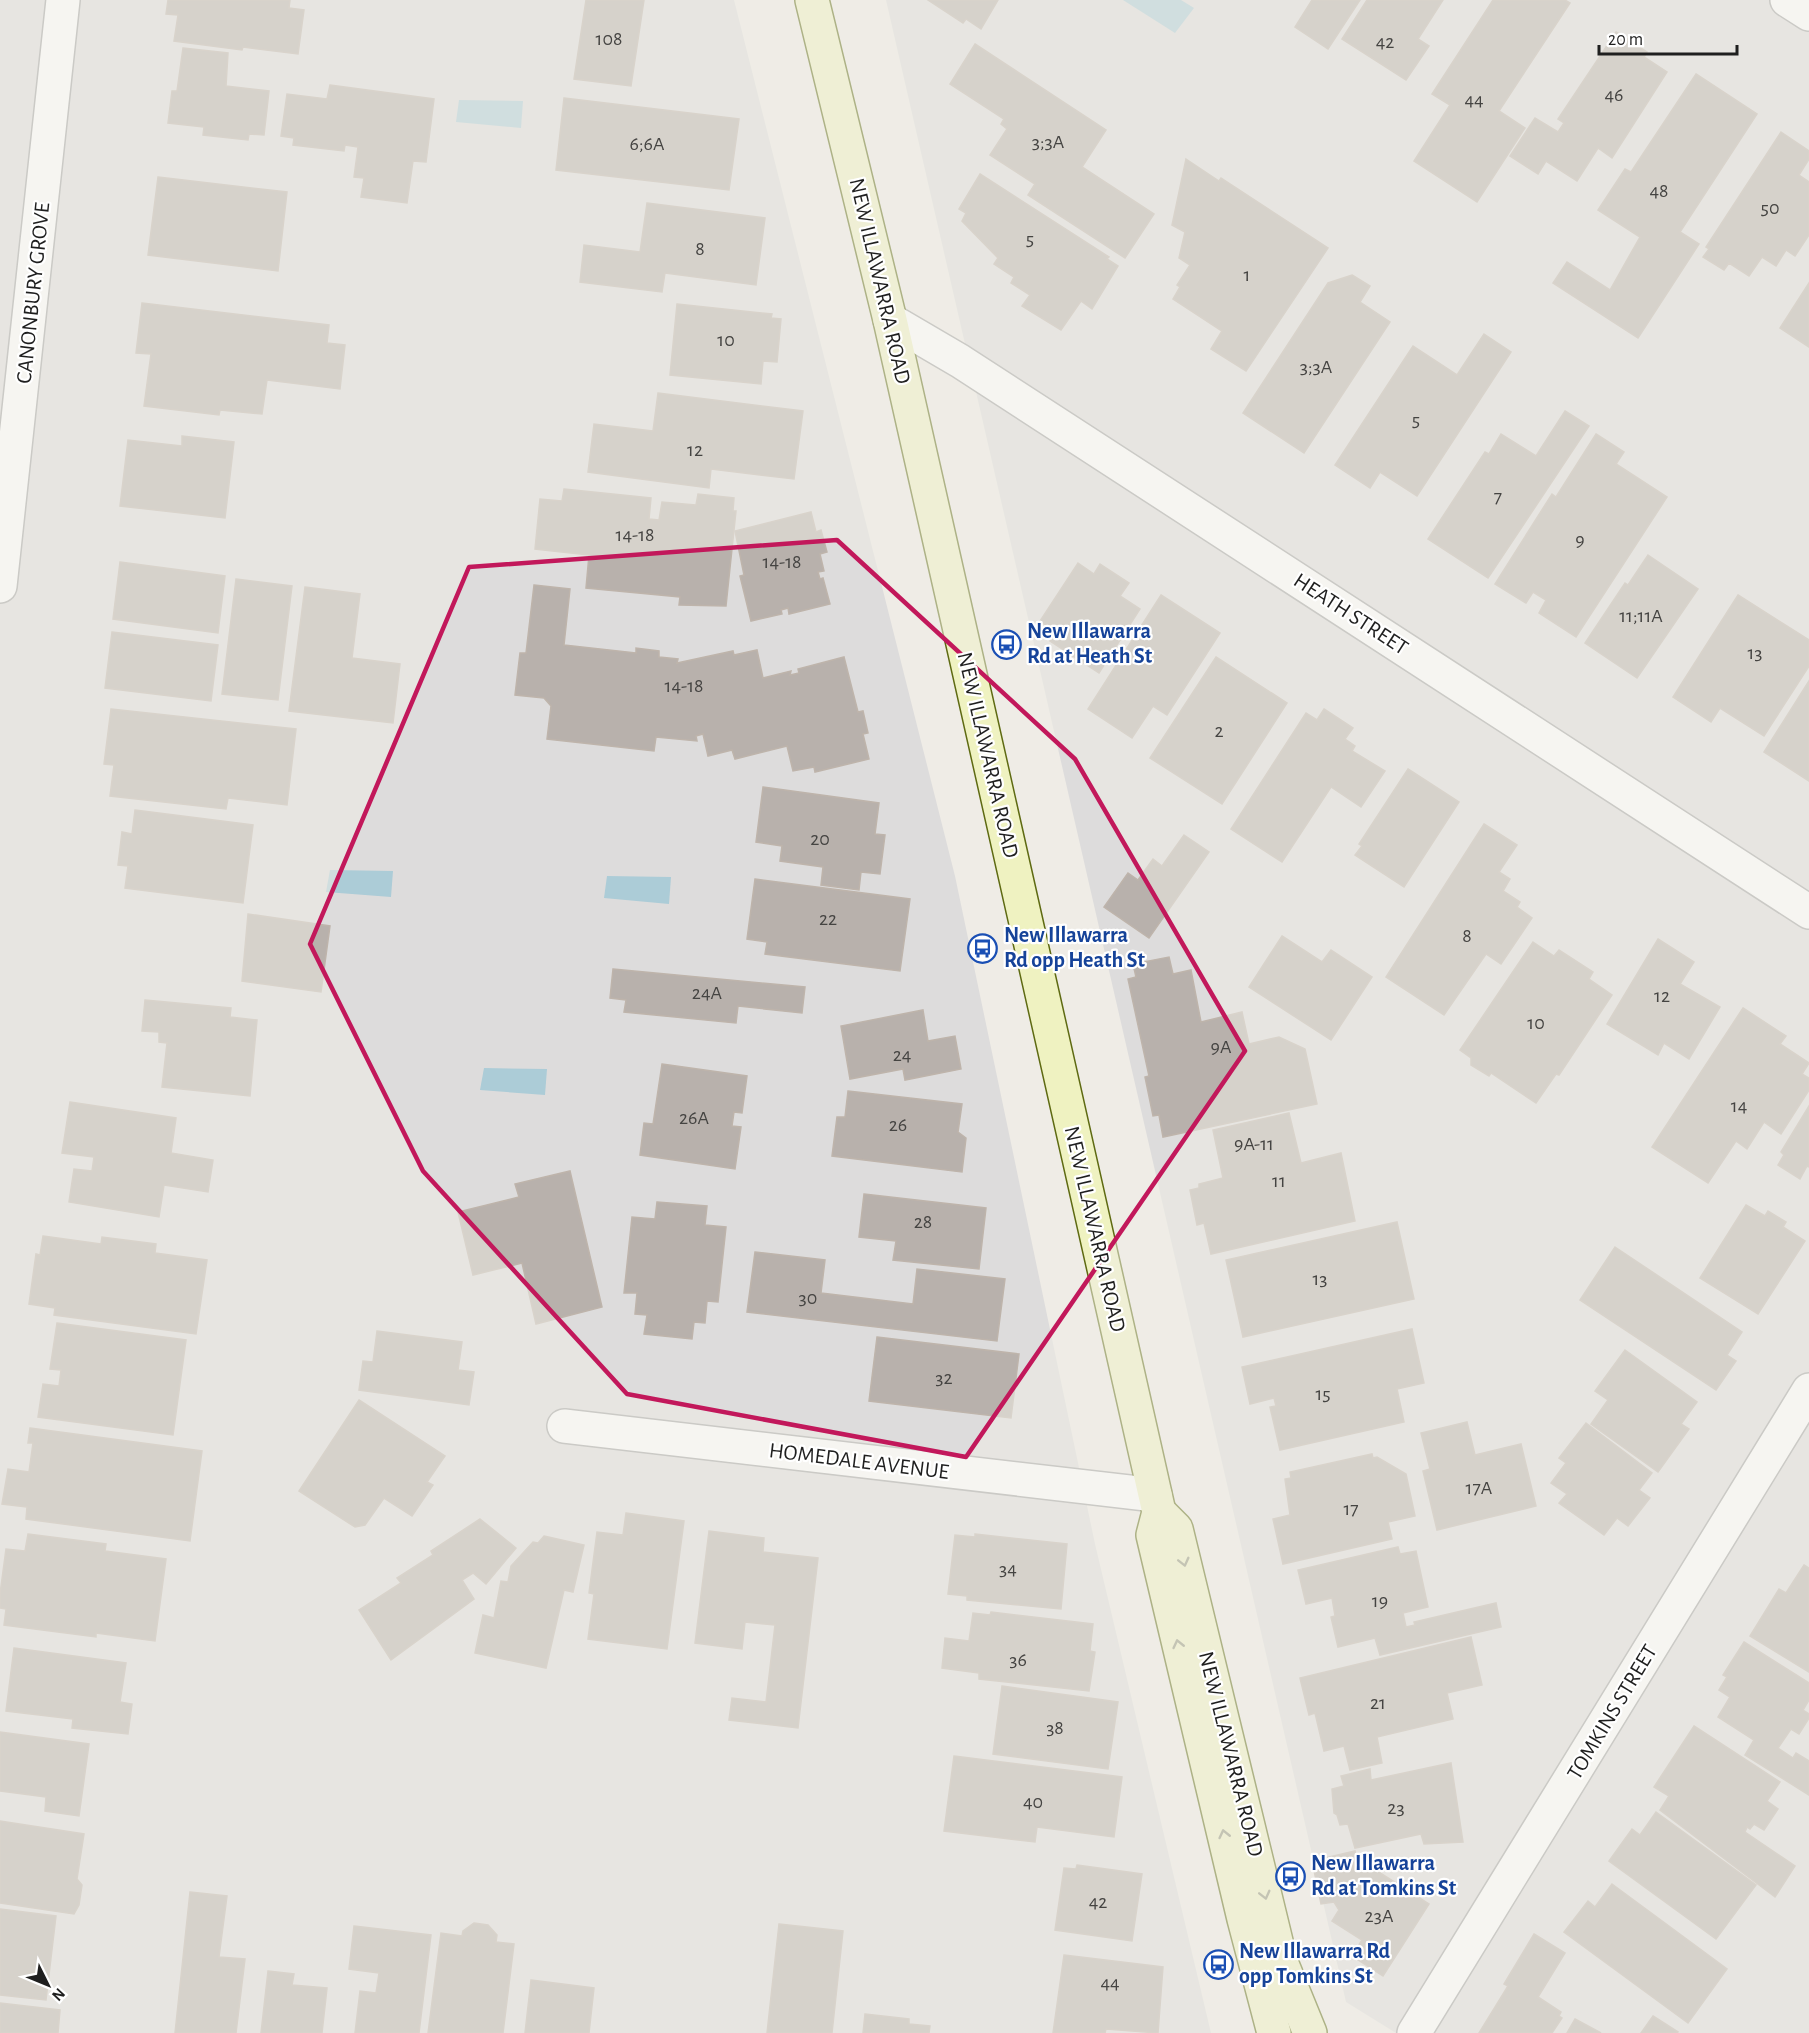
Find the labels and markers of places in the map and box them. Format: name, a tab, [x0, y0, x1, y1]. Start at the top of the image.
place label: New Illawarra Rd at Heath St	[1027, 620, 1153, 667]
bus stop icon: New Illawarra Rd at Heath St	[990, 628, 1022, 660]
place label: New Illawarra Rd opp Heath St	[1004, 924, 1145, 971]
bus stop icon: New Illawarra Rd opp Heath St	[967, 932, 999, 964]
place label: New Illawarra Rd at Tomkins St	[1311, 1852, 1457, 1899]
bus stop icon: New Illawarra Rd at Tomkins St	[1274, 1860, 1306, 1892]
place label: New Illawarra Rd opp Tomkins St	[1239, 1940, 1391, 1987]
bus stop icon: New Illawarra Rd opp Tomkins St	[1202, 1948, 1234, 1980]

